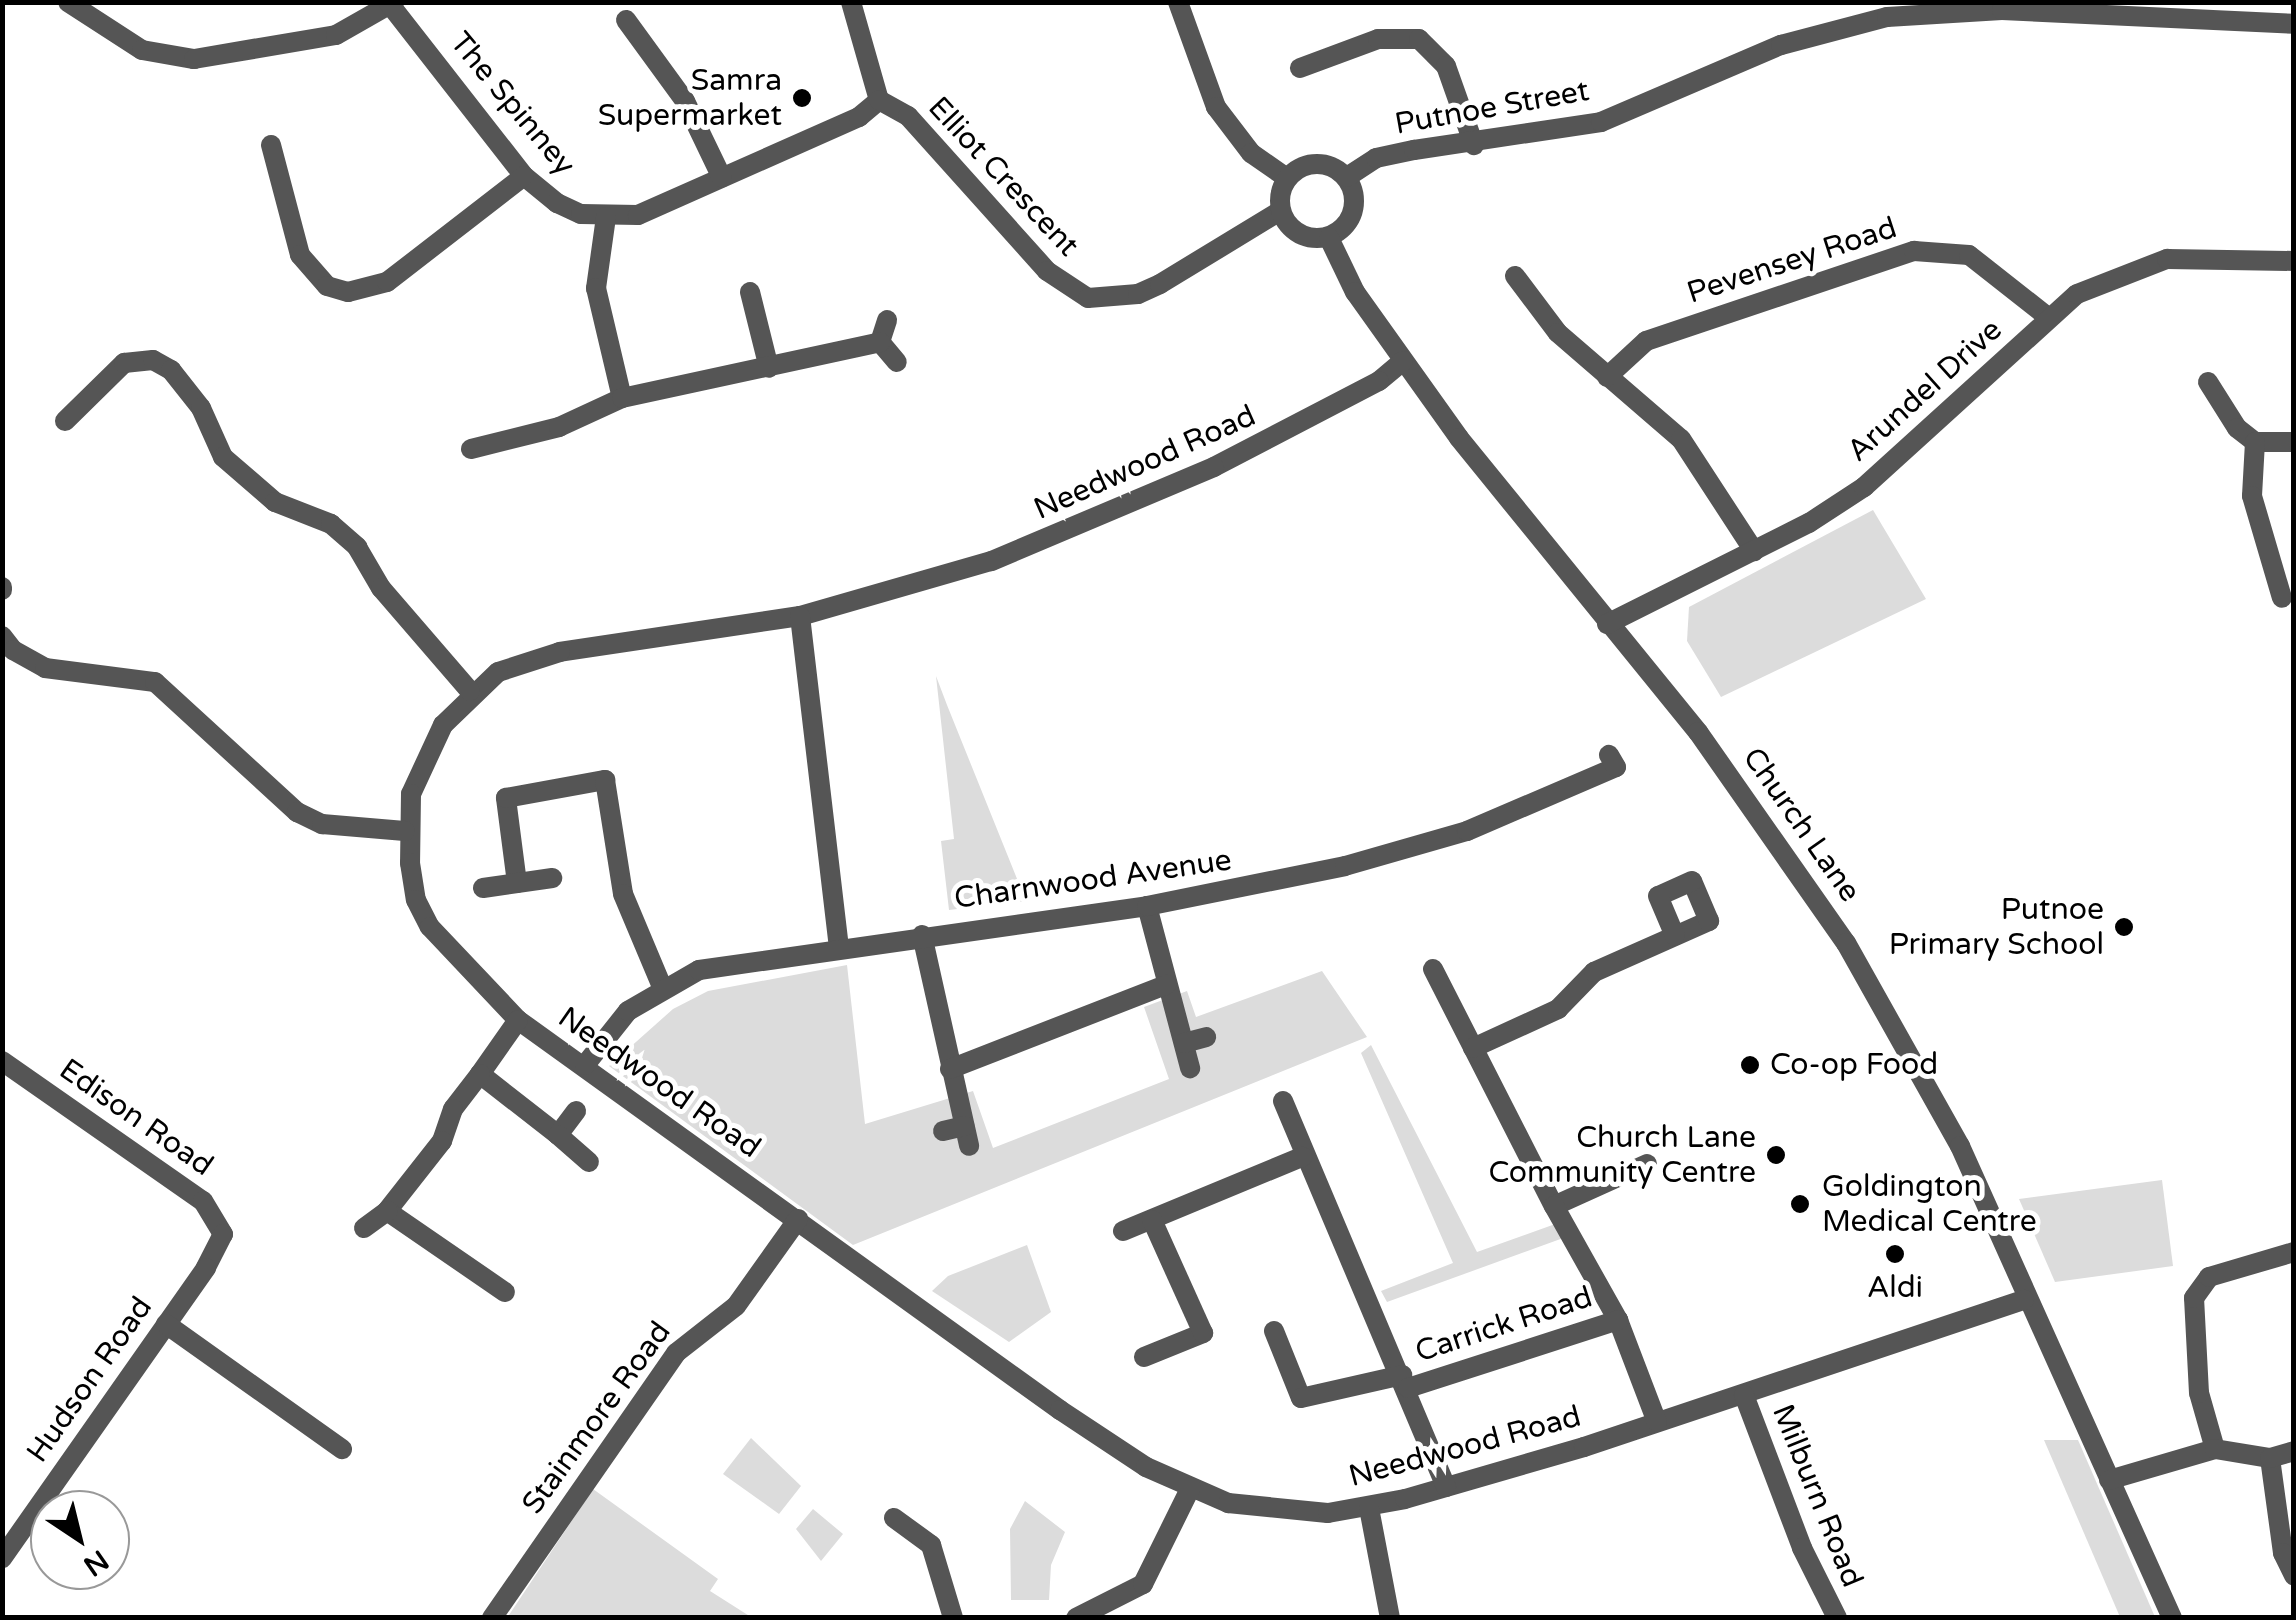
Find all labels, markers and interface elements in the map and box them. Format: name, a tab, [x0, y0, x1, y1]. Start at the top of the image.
street label: The Spinney	[442, 25, 582, 183]
place label: Samra Supermarket	[598, 63, 782, 134]
street label: Putnoe Street	[1392, 73, 1592, 143]
marker: Samra Supermarket	[791, 87, 813, 109]
street label: Elliot Crescent	[920, 90, 1086, 264]
street label: Pevensey Road	[1683, 210, 1901, 312]
street label: Arundel Drive	[1840, 312, 2010, 470]
street label: Needwood Road	[1029, 398, 1261, 528]
street label: Church Lane	[1735, 741, 1867, 909]
street label: Charnwood Avenue	[952, 843, 1234, 917]
place label: Putnoe Primary School	[1889, 892, 2104, 962]
marker: Putnoe Primary School	[2113, 916, 2135, 938]
street label: Needwood Road	[551, 1000, 767, 1166]
place label: Co-op Food	[1770, 1047, 1938, 1083]
street label: Edison Road	[52, 1052, 220, 1184]
marker: Co-op Food	[1739, 1054, 1761, 1076]
place label: Church Lane Community Centre	[1488, 1120, 1756, 1190]
marker: Church Lane Community Centre	[1765, 1144, 1787, 1166]
place label: Goldington Medical Centre	[1822, 1169, 2037, 1240]
marker: Goldington Medical Centre	[1787, 1191, 1813, 1217]
marker: Aldi	[1884, 1243, 1906, 1265]
place label: Aldi	[1867, 1270, 1923, 1306]
street label: Carrick Road	[1411, 1279, 1597, 1371]
street label: Hudson Road	[20, 1290, 160, 1470]
street label: Stainmore Road	[515, 1315, 679, 1521]
street label: Needwood Road	[1345, 1399, 1585, 1495]
street label: Milburn Road	[1764, 1399, 1870, 1593]
north arrow	[30, 1490, 130, 1590]
text: N	[77, 1543, 115, 1583]

